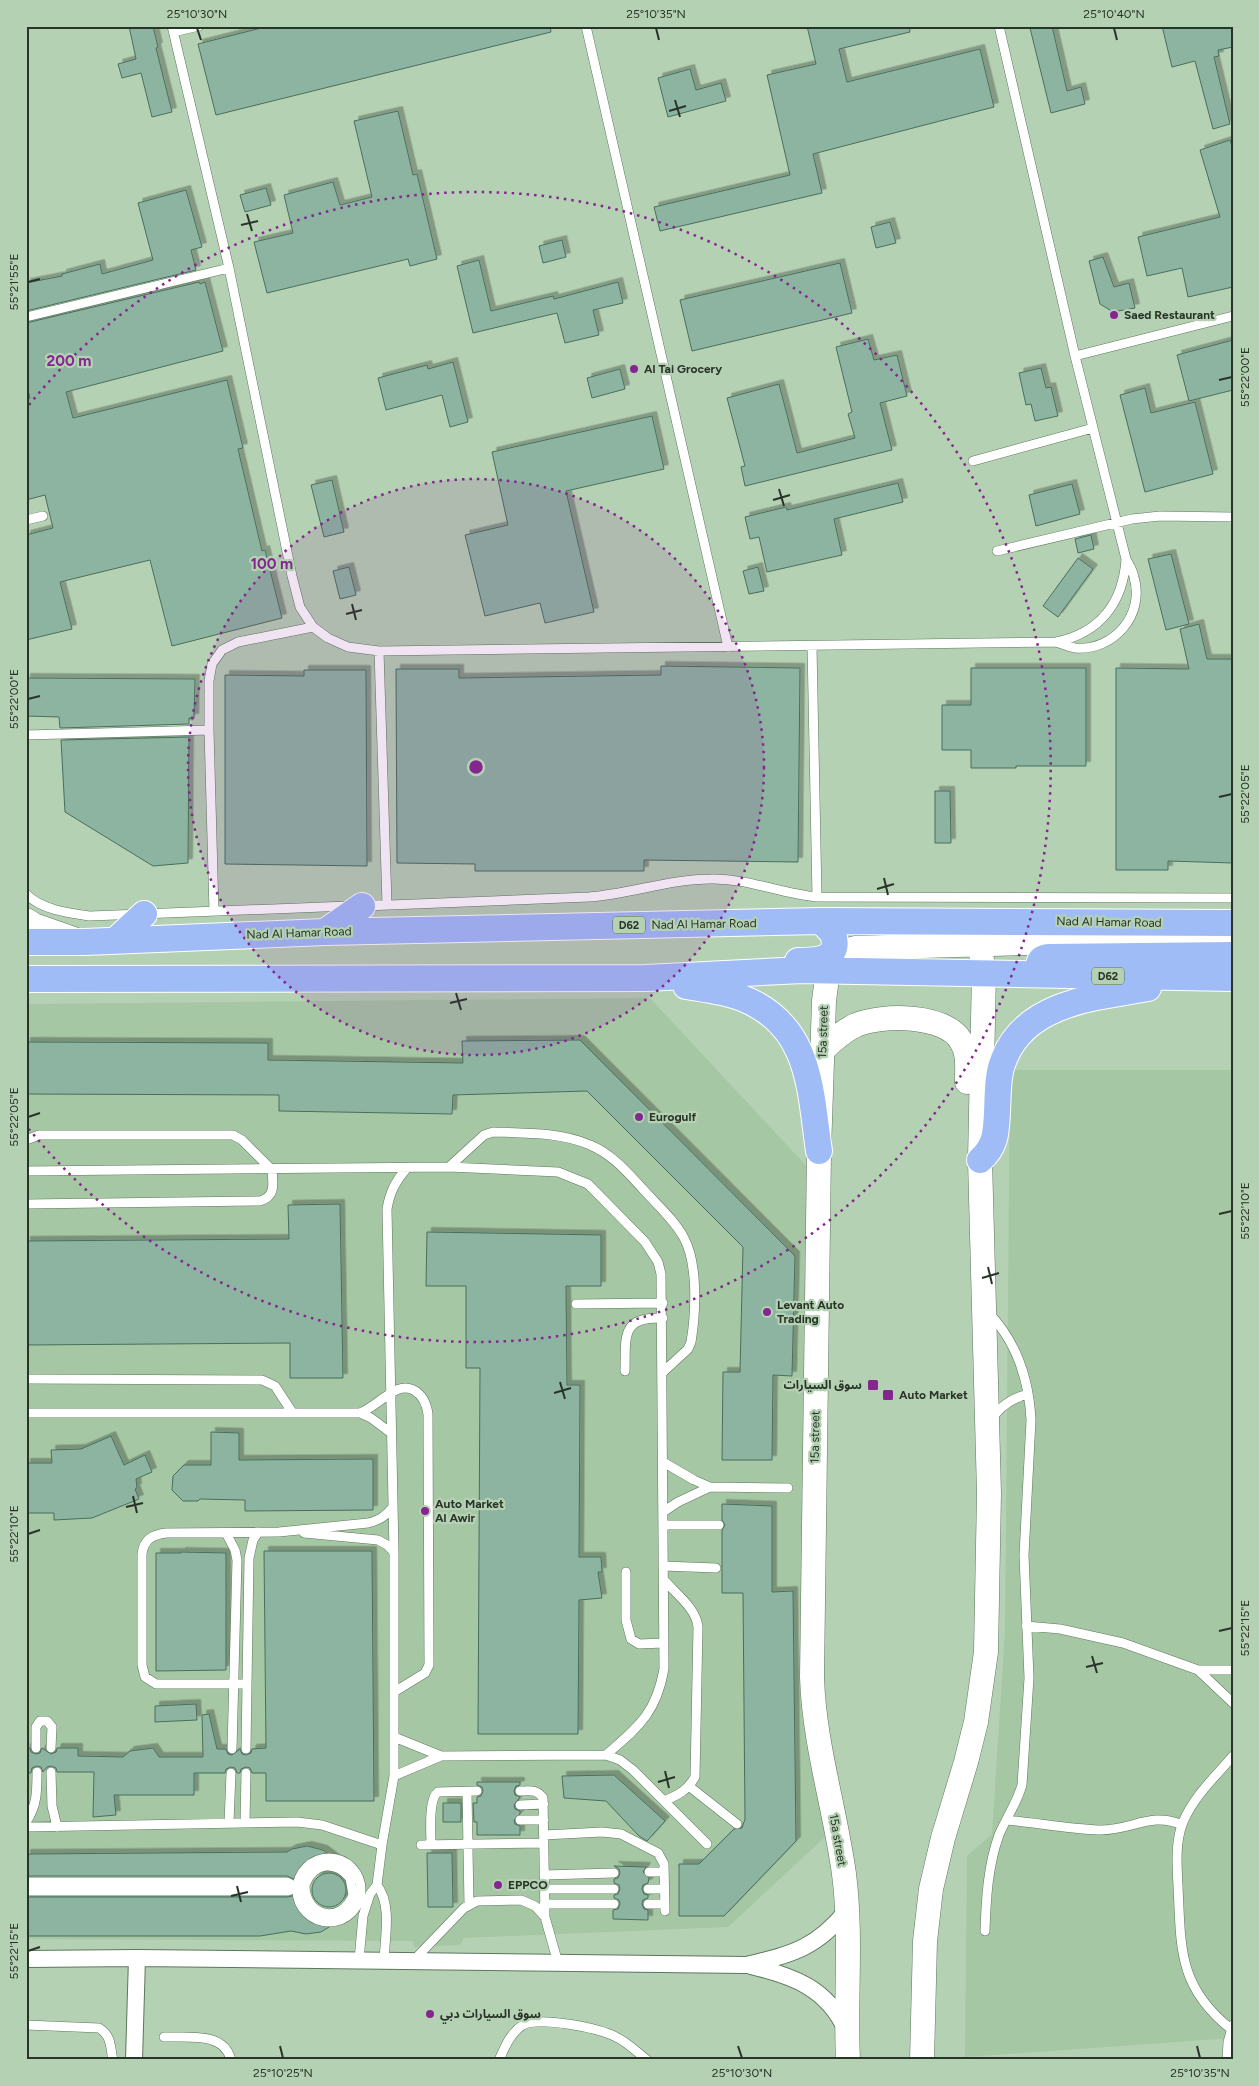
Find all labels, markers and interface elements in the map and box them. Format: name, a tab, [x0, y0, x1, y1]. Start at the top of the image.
text: 25°10'30"N	[167, 7, 227, 21]
text: 25°10'35"N	[626, 7, 686, 21]
text: 25°10'40"N	[1083, 7, 1145, 21]
text: 55°21'55"E	[7, 253, 21, 311]
place label: Saed Restaurant	[1124, 308, 1215, 322]
marker: Saed Restaurant	[1108, 309, 1120, 321]
text: 55°22'00"E	[1238, 347, 1252, 407]
text: 200 m	[47, 352, 91, 370]
place label: Al Tai Grocery	[644, 362, 722, 376]
marker: Al Tai Grocery	[628, 363, 640, 375]
text: 100 m	[251, 555, 293, 573]
text: 55°22'00"E	[7, 669, 21, 729]
centre of rings	[467, 758, 485, 776]
text: 55°22'05"E	[1238, 764, 1252, 824]
street label: Nad Al Hamar Road	[1056, 914, 1162, 930]
road number: D62	[613, 916, 645, 934]
street label: Nad Al Hamar Road	[651, 916, 757, 932]
street label: Nad Al Hamar Road	[246, 924, 352, 942]
road number: D62	[1092, 968, 1124, 984]
street label: 15a street	[815, 1005, 831, 1059]
text: 55°22'05"E	[7, 1087, 21, 1147]
place label: Eurogulf	[649, 1110, 696, 1124]
marker: Eurogulf	[633, 1111, 645, 1123]
text: 55°22'10"E	[1238, 1182, 1252, 1240]
place label: Levant Auto Trading	[777, 1298, 844, 1326]
marker: Levant Auto Trading	[761, 1306, 773, 1318]
place label: سوق السيارات	[784, 1378, 862, 1392]
marker: سوق السيارات	[866, 1378, 880, 1392]
marker: Auto Market	[881, 1388, 895, 1402]
place label: Auto Market	[899, 1388, 968, 1402]
street label: 15a street	[808, 1410, 822, 1464]
place label: Auto Market Al Awir	[435, 1497, 504, 1525]
text: 55°22'10"E	[7, 1505, 21, 1563]
marker: Auto Market Al Awir	[419, 1505, 431, 1517]
text: 55°22'15"E	[1238, 1600, 1252, 1656]
street label: 15a street	[827, 1813, 850, 1868]
place label: EPPCO	[508, 1878, 548, 1892]
marker: EPPCO	[492, 1879, 504, 1891]
text: 55°22'15"E	[7, 1923, 21, 1979]
place label: سوق السيارات دبي	[440, 2007, 541, 2024]
marker: سوق السيارات دبي	[424, 2008, 436, 2020]
text: 25°10'25"N	[253, 2066, 313, 2080]
text: 25°10'30"N	[712, 2066, 772, 2080]
text: 25°10'35"N	[1170, 2066, 1230, 2080]

